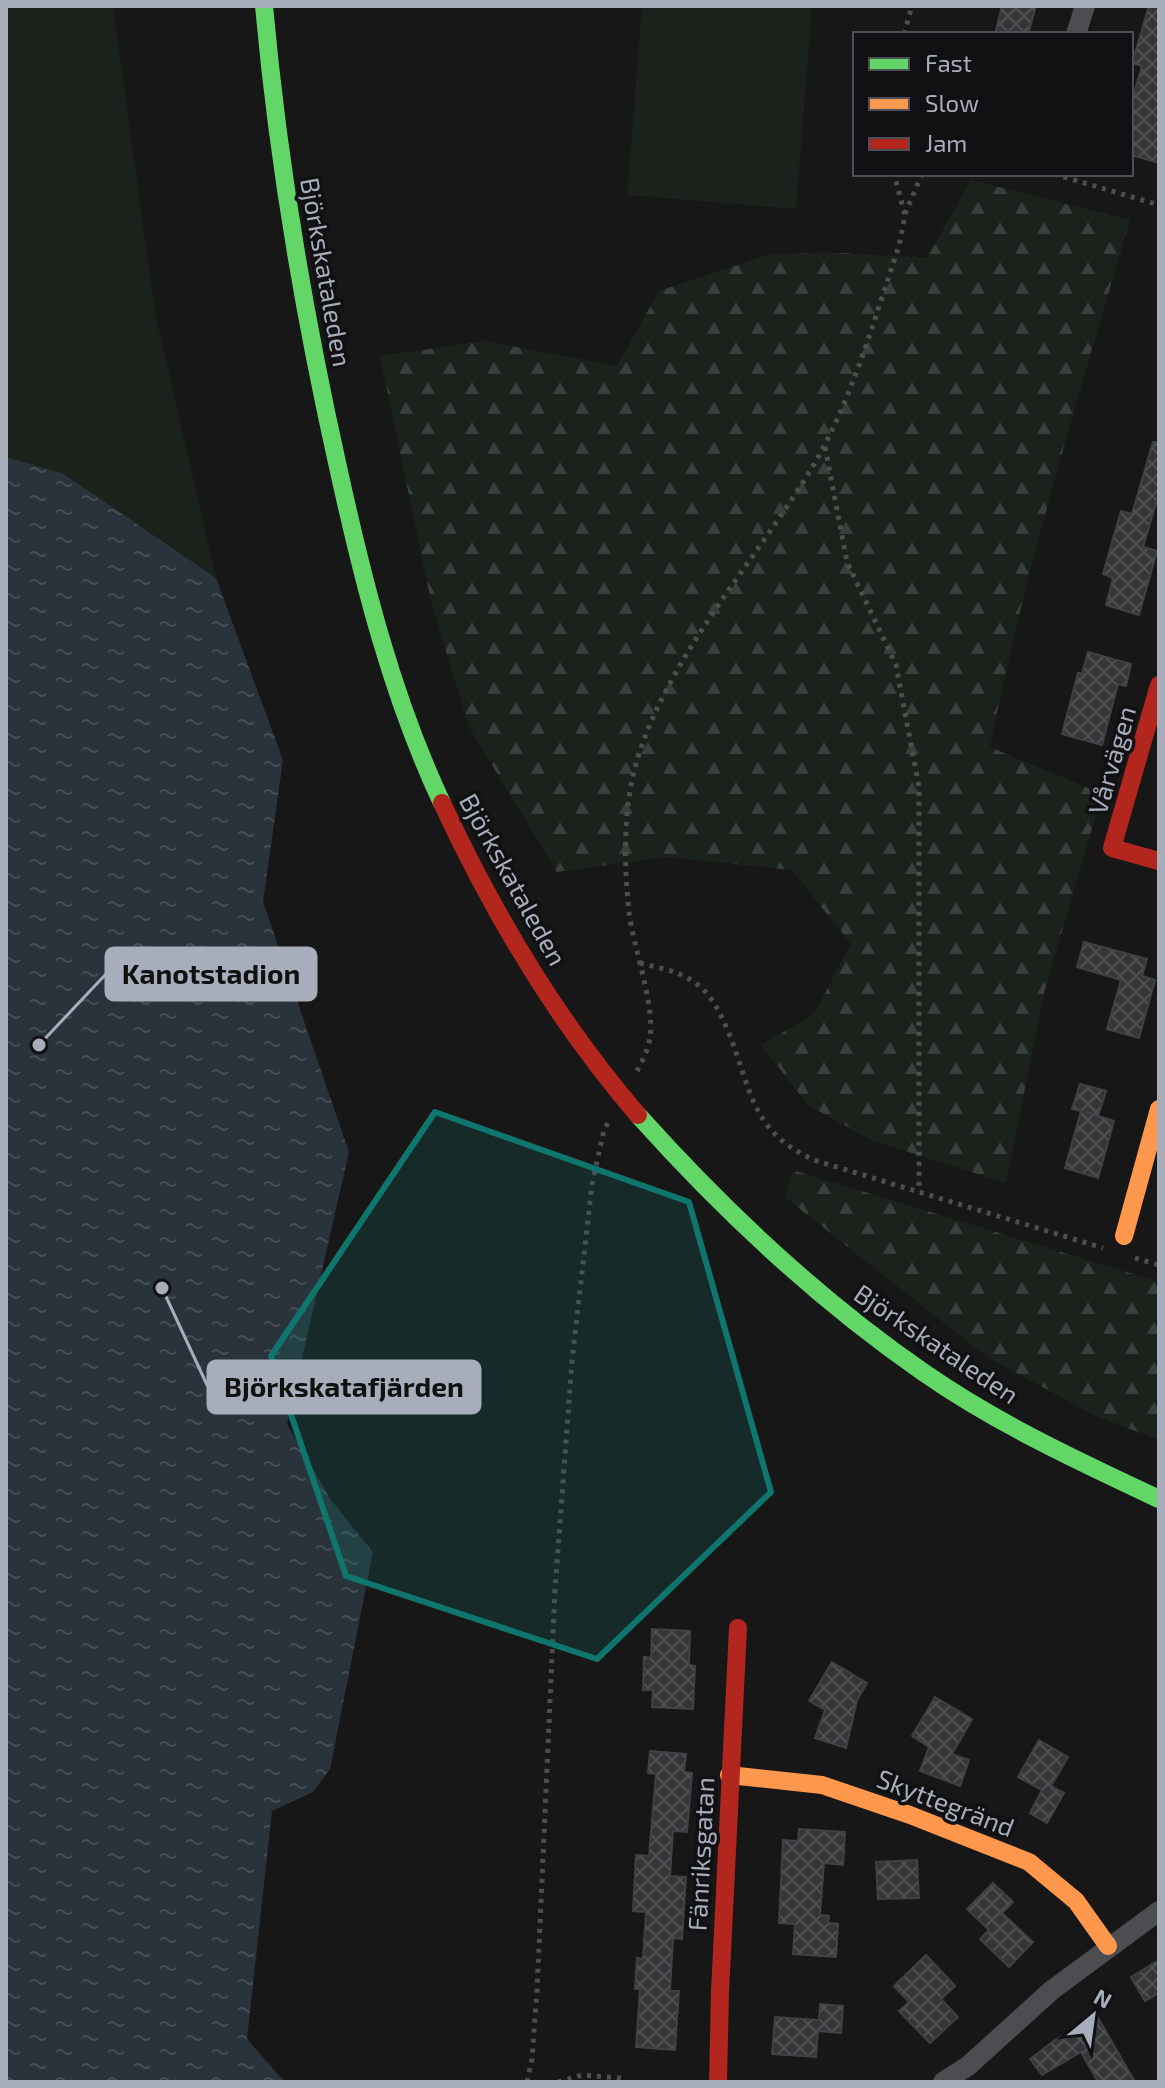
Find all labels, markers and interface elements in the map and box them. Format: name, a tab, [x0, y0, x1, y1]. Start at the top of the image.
legend	[853, 32, 1133, 176]
text: Fast	[925, 48, 972, 77]
text: Slow	[925, 88, 979, 117]
text: Jam	[925, 128, 967, 157]
street label: Björkskataleden	[295, 175, 359, 369]
street label: Vårvägen	[1081, 702, 1141, 818]
street label: Björkskataleden	[454, 788, 574, 970]
callout: Kanotstadion	[106, 948, 316, 1000]
text: Kanotstadion	[122, 956, 300, 990]
street label: Björkskataleden	[849, 1277, 1025, 1409]
callout: Björkskatafjärden	[208, 1361, 480, 1413]
text: Björkskatafjärden	[224, 1369, 464, 1403]
street label: Skyttegränd	[873, 1762, 1019, 1842]
street label: Fänriksgatan	[680, 1776, 720, 1932]
north arrow	[1053, 1976, 1133, 2056]
text: N	[1090, 1982, 1116, 2013]

